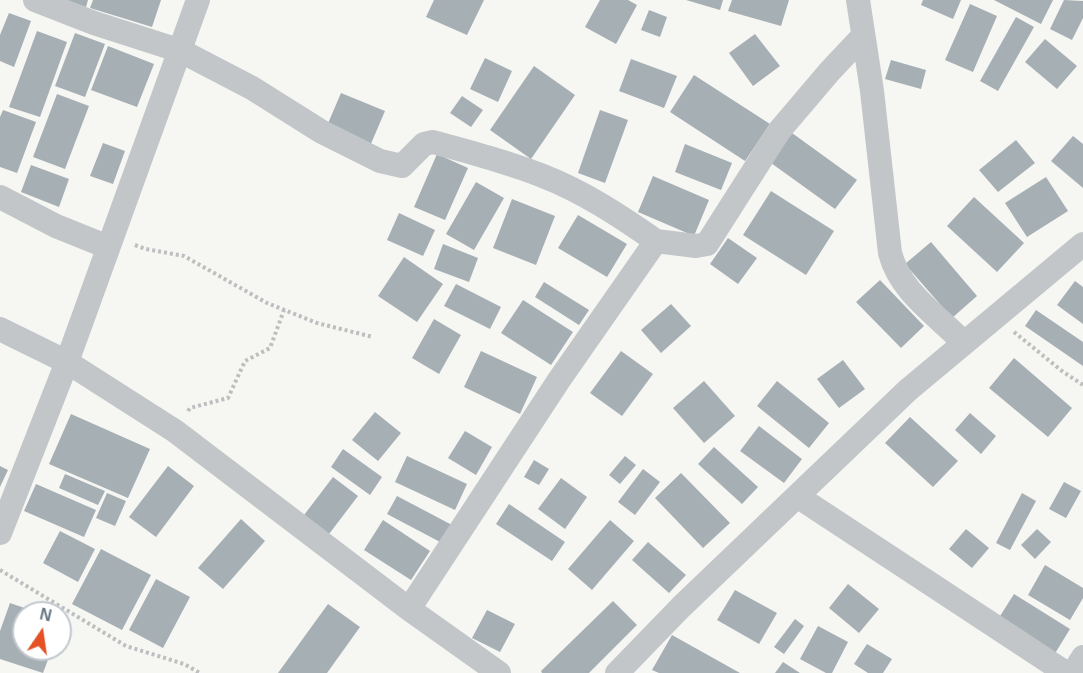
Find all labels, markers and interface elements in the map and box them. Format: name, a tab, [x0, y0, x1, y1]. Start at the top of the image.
north arrow	[12, 601, 72, 661]
text: N	[38, 605, 53, 625]

